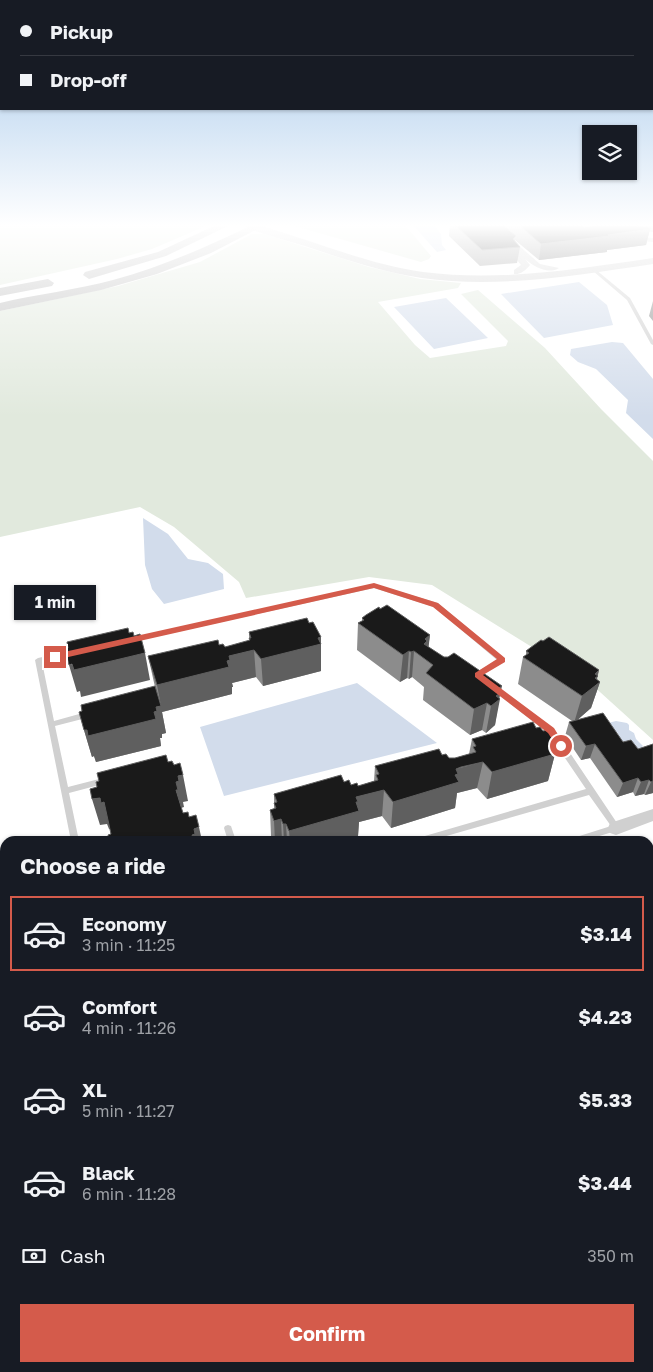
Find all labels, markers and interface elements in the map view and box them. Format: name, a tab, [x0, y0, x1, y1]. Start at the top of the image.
text: Pickup	[50, 20, 113, 43]
text: Drop-off	[50, 68, 127, 91]
map controls	[582, 125, 637, 180]
button: layers	[582, 125, 637, 180]
callout: 1 min	[14, 584, 96, 620]
text: 1 min	[35, 592, 75, 612]
route end	[44, 646, 66, 668]
route start	[550, 735, 572, 757]
text: Choose a ride	[20, 852, 166, 879]
icon: car	[22, 911, 67, 956]
text: Economy	[82, 912, 167, 935]
text: $3.14	[580, 922, 632, 945]
text: 3 min · 11:25	[82, 935, 175, 955]
icon: car	[22, 994, 67, 1039]
text: Comfort	[82, 995, 157, 1018]
text: $4.23	[578, 1005, 632, 1028]
text: 4 min · 11:26	[82, 1018, 176, 1038]
icon: car	[22, 1077, 67, 1122]
text: XL	[82, 1078, 107, 1101]
text: $5.33	[578, 1088, 632, 1111]
text: 5 min · 11:27	[82, 1101, 174, 1121]
icon: car	[22, 1160, 67, 1205]
text: Black	[82, 1161, 135, 1184]
text: $3.44	[578, 1171, 632, 1194]
text: 6 min · 11:28	[82, 1184, 176, 1204]
icon: cash	[20, 1242, 48, 1270]
text: Cash	[60, 1244, 105, 1267]
text: 350 m	[587, 1246, 634, 1266]
button: Confirm	[20, 1304, 634, 1362]

